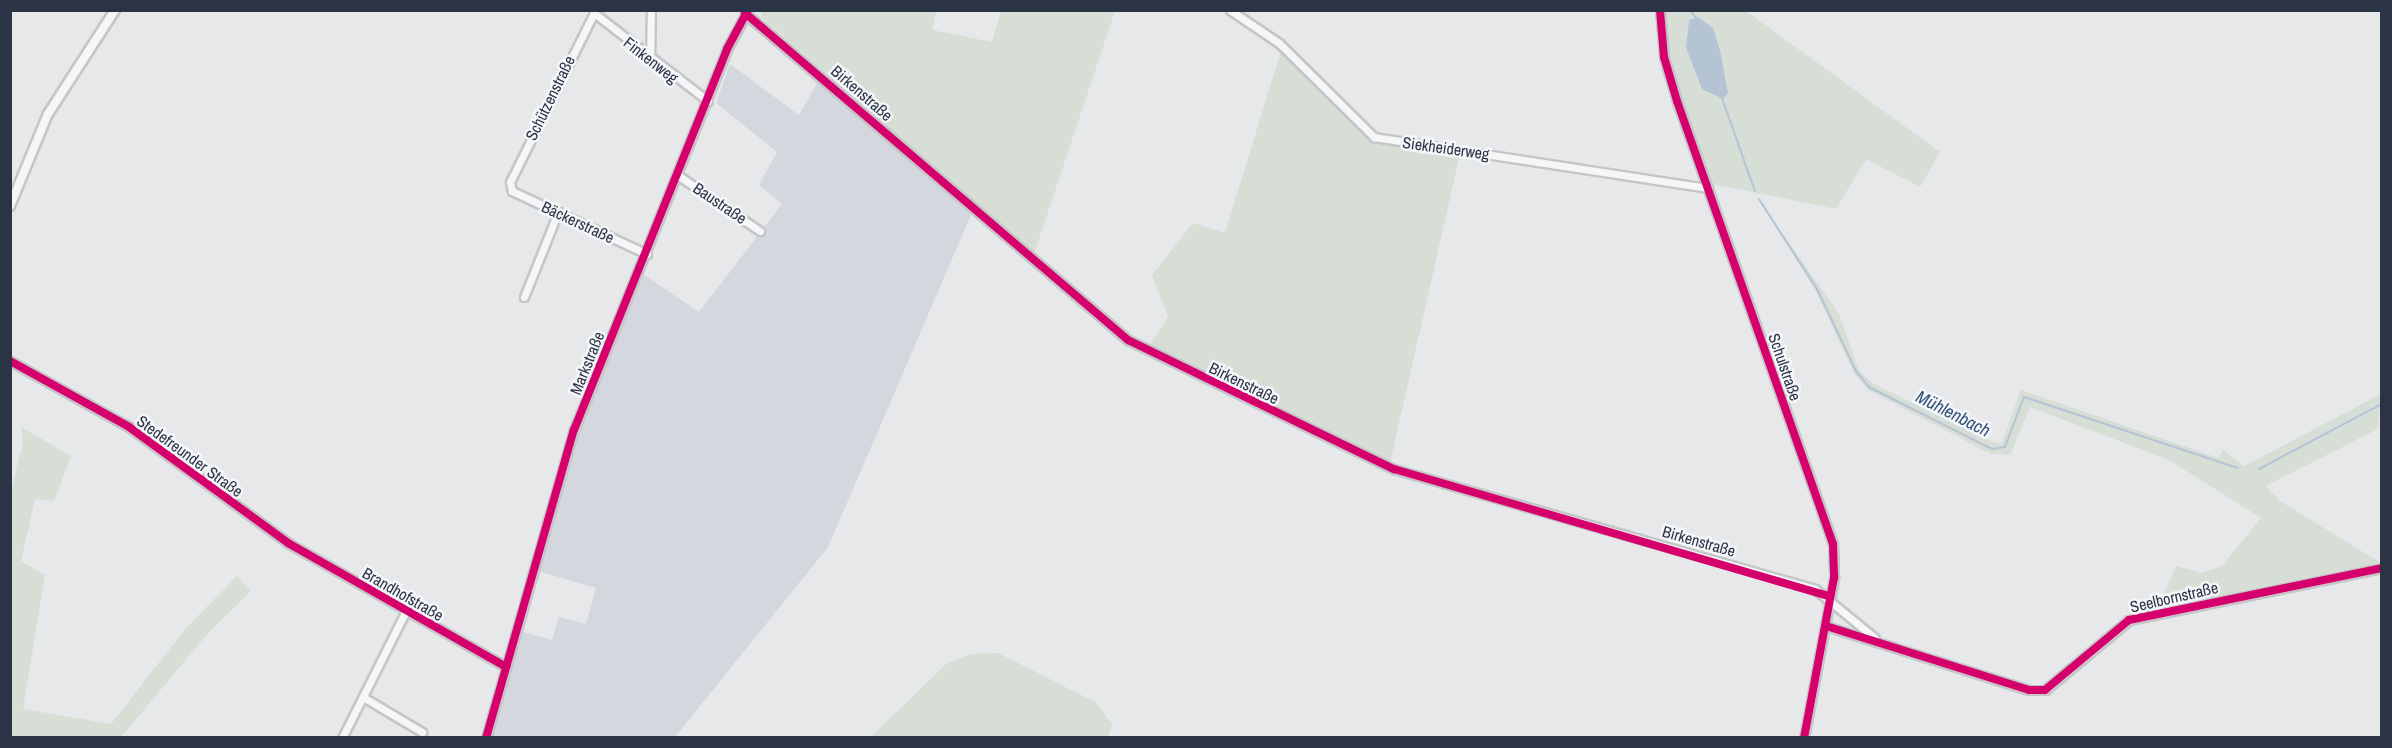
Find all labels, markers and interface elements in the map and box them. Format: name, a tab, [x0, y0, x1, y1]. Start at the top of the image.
street label: Finkenweg	[620, 33, 682, 87]
street label: Schützenstraße	[521, 52, 579, 144]
street label: Birkenstraße	[827, 61, 897, 125]
street label: Siekheiderweg	[1401, 132, 1491, 164]
street label: Baustraße	[690, 178, 750, 228]
street label: Bäckerstraße	[539, 197, 617, 247]
street label: Markstraße	[566, 329, 608, 397]
street label: Schulstraße	[1765, 331, 1805, 403]
street label: Birkenstraße	[1206, 358, 1282, 408]
water label: Mühlenbach	[1912, 386, 1994, 442]
street label: Stedefreunder Straße	[133, 411, 247, 501]
street label: Birkenstraße	[1660, 521, 1738, 561]
street label: Brandhofstraße	[359, 563, 447, 625]
street label: Seelbornstraße	[2128, 578, 2220, 616]

